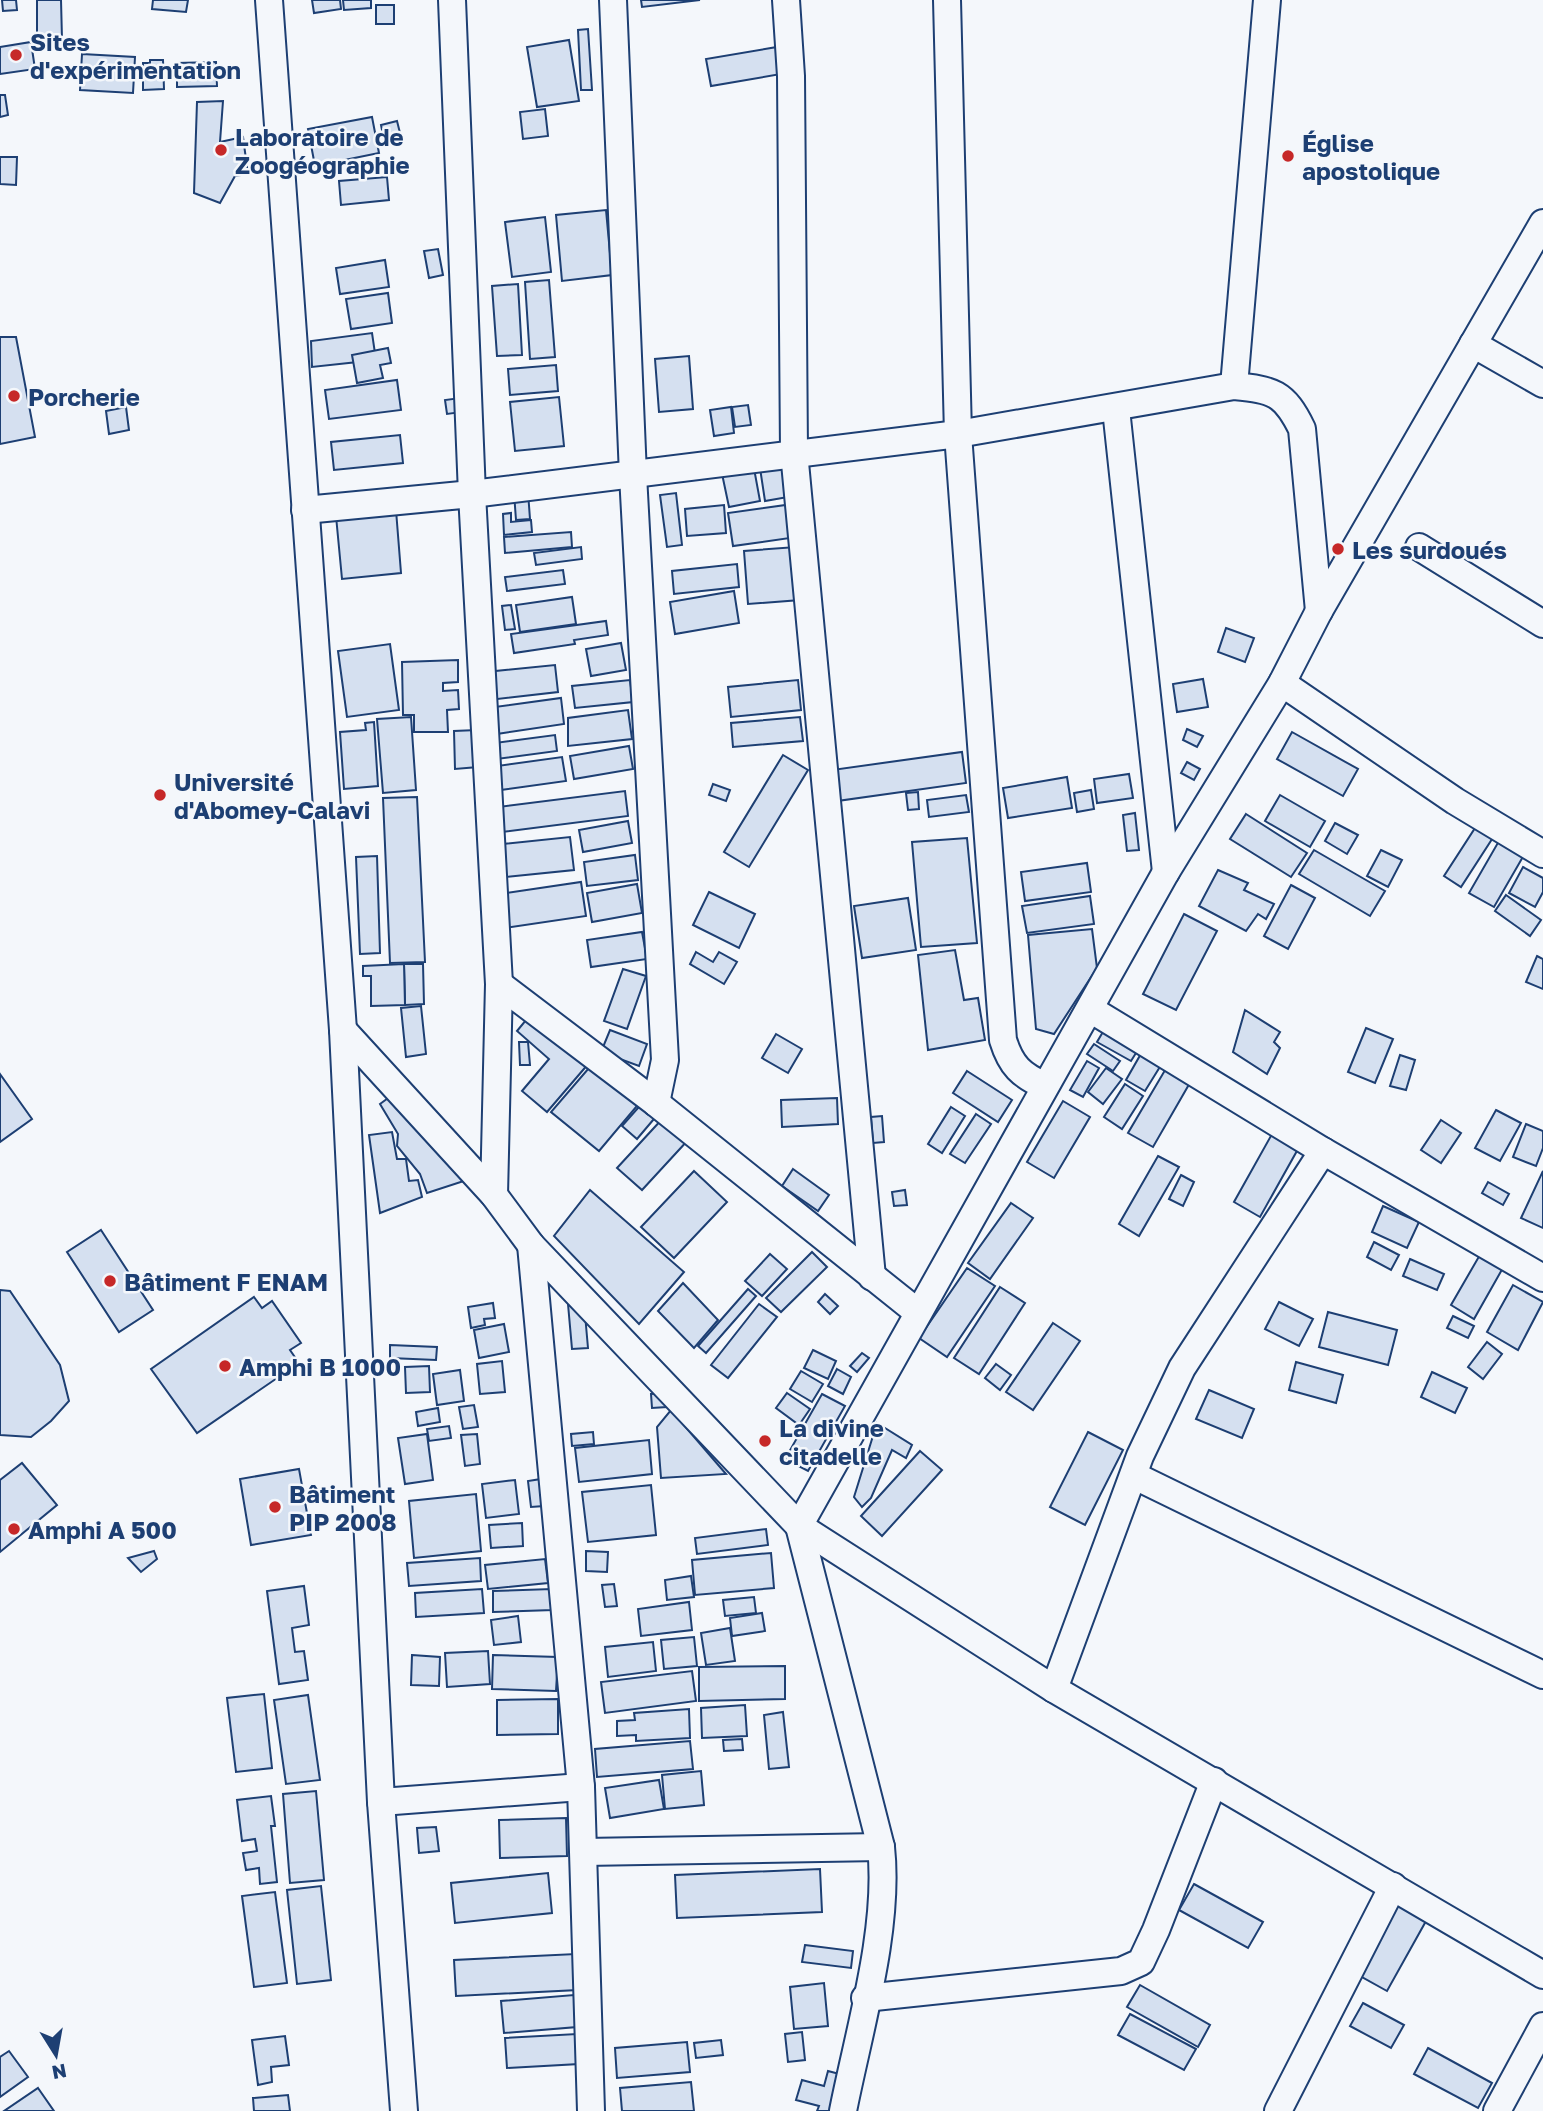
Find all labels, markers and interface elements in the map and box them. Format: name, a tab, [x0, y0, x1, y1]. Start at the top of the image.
place label: Sites d'expérimentation	[30, 27, 241, 84]
marker: Sites d'expérimentation	[8, 47, 24, 63]
place label: Laboratoire de Zoogéographie	[235, 122, 410, 179]
place label: Église apostolique	[1302, 128, 1440, 185]
marker: Laboratoire de Zoogéographie	[213, 142, 229, 158]
marker: Église apostolique	[1280, 148, 1296, 164]
place label: Porcherie	[28, 382, 140, 411]
marker: Porcherie	[6, 388, 22, 404]
place label: Les surdoués	[1352, 535, 1507, 564]
marker: Les surdoués	[1330, 541, 1346, 557]
place label: Université d'Abomey-Calavi	[174, 767, 370, 824]
marker: Université d'Abomey-Calavi	[152, 787, 168, 803]
place label: Bâtiment F ENAM	[124, 1267, 328, 1296]
marker: Bâtiment F ENAM	[102, 1273, 118, 1289]
place label: Amphi B 1000	[239, 1352, 401, 1381]
marker: Amphi B 1000	[217, 1358, 233, 1374]
place label: La divine citadelle	[779, 1413, 884, 1470]
marker: La divine citadelle	[757, 1433, 773, 1449]
place label: Bâtiment PIP 2008	[289, 1479, 397, 1536]
marker: Bâtiment PIP 2008	[267, 1499, 283, 1515]
place label: Amphi A 500	[28, 1515, 177, 1544]
marker: Amphi A 500	[6, 1521, 22, 1537]
north arrow	[21, 2020, 91, 2090]
text: N	[50, 2060, 69, 2085]

